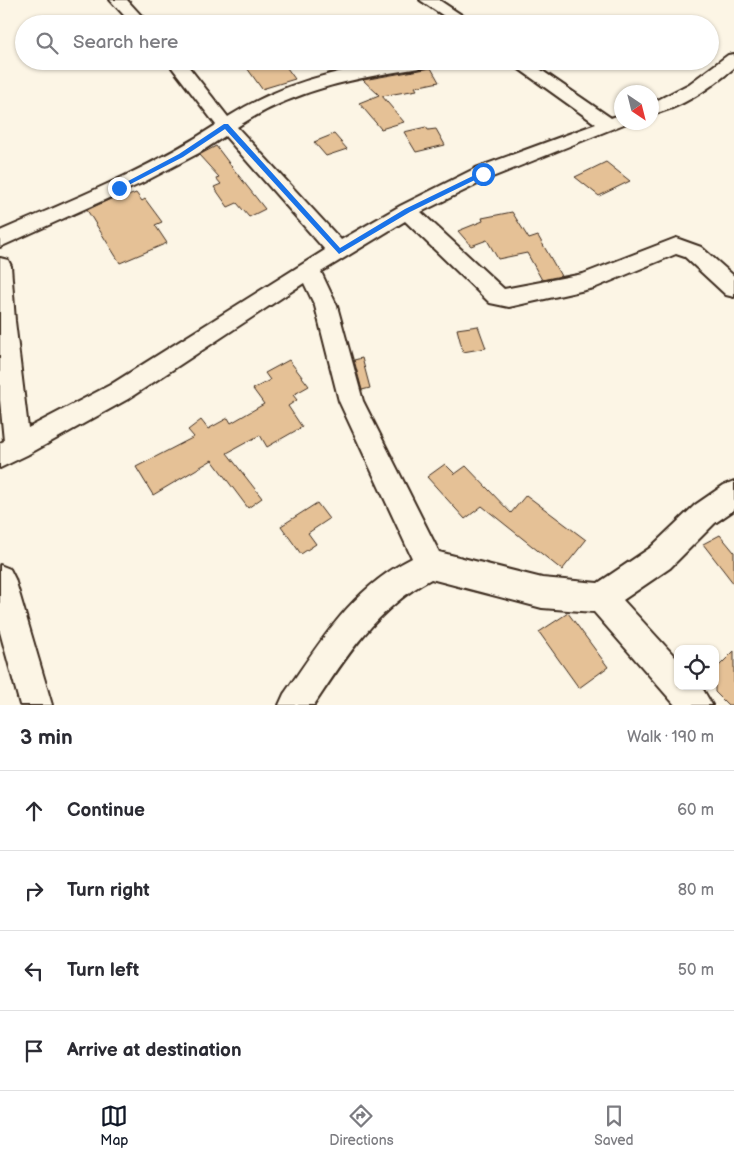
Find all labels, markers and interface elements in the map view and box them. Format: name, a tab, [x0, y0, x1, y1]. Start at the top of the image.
search box	[15, 15, 719, 70]
icon: search	[33, 29, 61, 57]
text: Search here	[73, 31, 178, 54]
north arrow	[614, 85, 659, 130]
route start	[472, 163, 495, 186]
route end	[108, 177, 131, 200]
map controls	[674, 645, 719, 690]
button: locate	[674, 645, 719, 690]
text: 3 min	[20, 725, 73, 750]
text: Walk · 190 m	[627, 728, 714, 747]
icon: ahead	[20, 797, 48, 825]
text: Continue	[67, 799, 145, 822]
text: 60 m	[677, 801, 714, 820]
icon: right	[20, 877, 48, 905]
text: Turn right	[67, 879, 150, 902]
text: 80 m	[678, 881, 714, 900]
icon: left	[20, 957, 48, 985]
text: Turn left	[67, 959, 139, 982]
text: 50 m	[678, 961, 714, 980]
icon: arrive	[20, 1037, 48, 1065]
text: Arrive at destination	[67, 1039, 242, 1062]
tab: Map	[100, 1102, 129, 1149]
tab: Directions	[329, 1102, 394, 1149]
tab: Saved	[594, 1102, 634, 1149]

